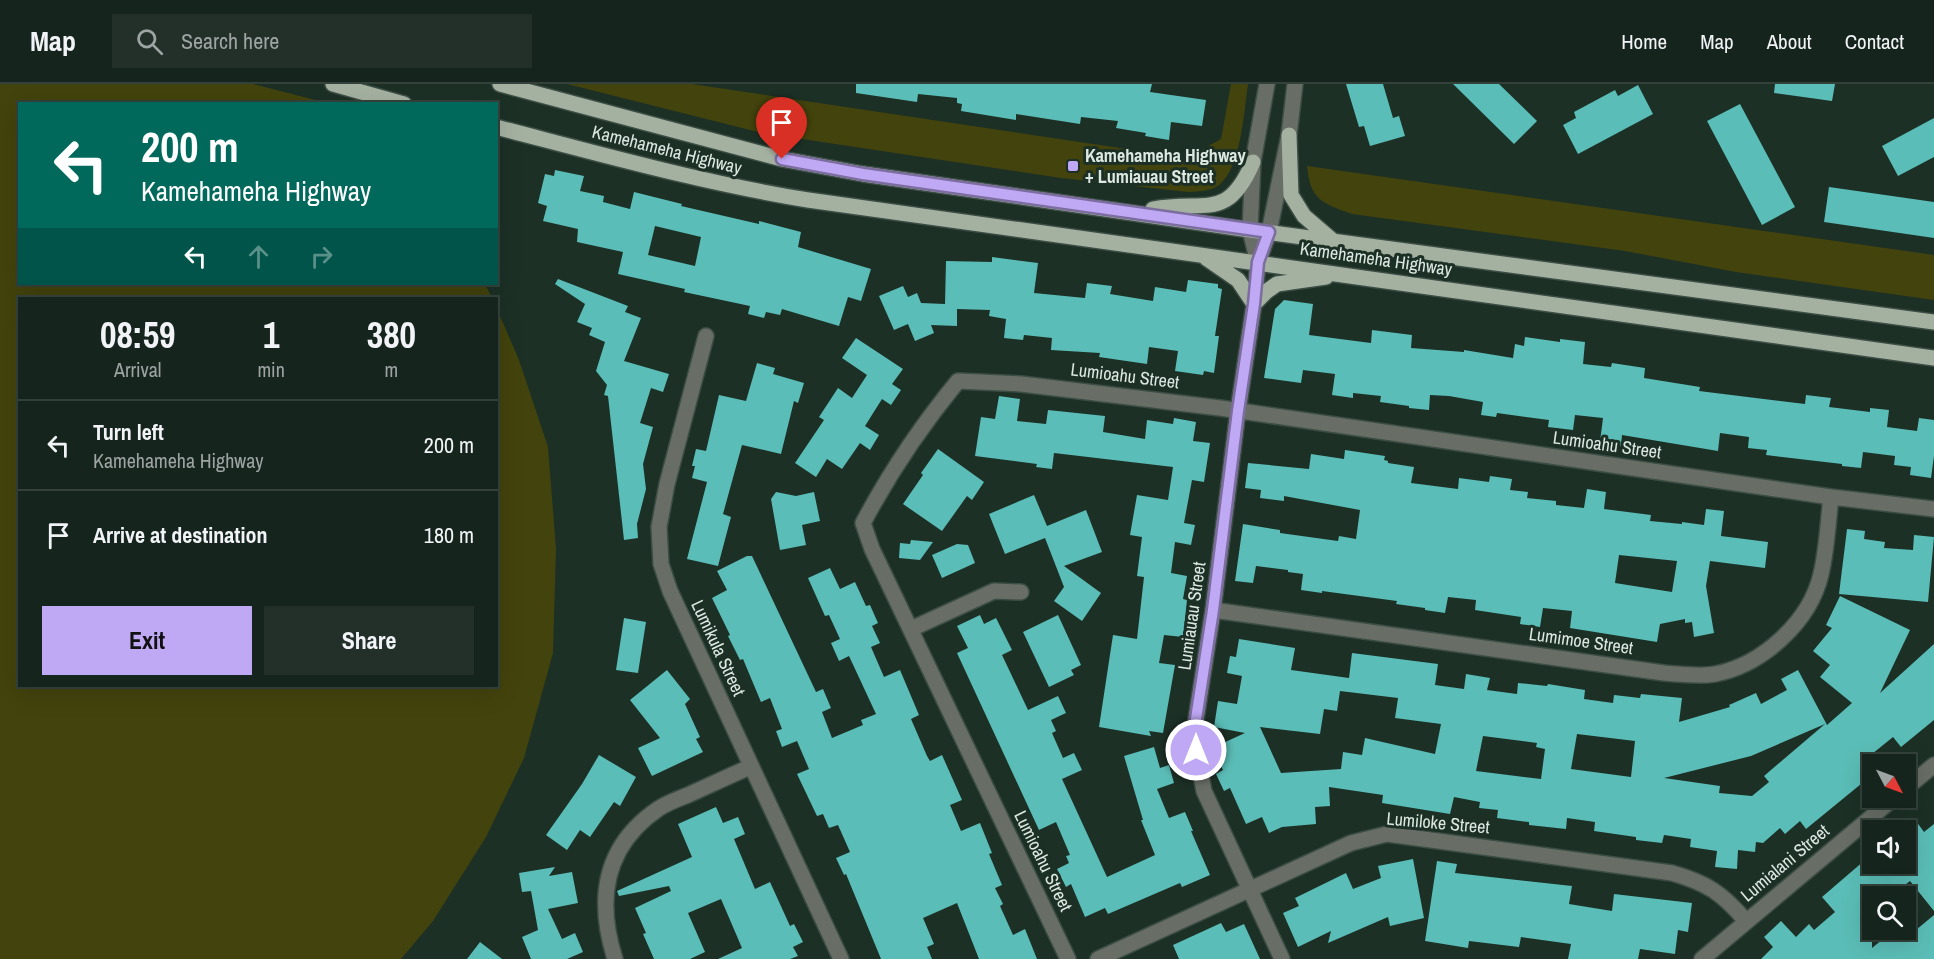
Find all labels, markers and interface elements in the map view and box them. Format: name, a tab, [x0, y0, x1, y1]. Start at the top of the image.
search box	[112, 14, 532, 68]
text: Map	[30, 22, 76, 60]
icon: search	[133, 25, 166, 58]
text: Search here	[181, 26, 279, 56]
text: Home	[1621, 27, 1667, 56]
text: Map	[1700, 27, 1734, 56]
text: About	[1767, 27, 1812, 56]
text: Contact	[1845, 27, 1904, 56]
pin	[756, 97, 807, 159]
icon: arrive	[765, 106, 798, 139]
text: 200 m	[141, 119, 239, 175]
street label: Kamehameha Highway	[590, 119, 745, 180]
icon: left	[42, 126, 120, 204]
place label: Kamehameha Highway + Lumiauau Street	[1085, 143, 1247, 189]
marker: Kamehameha Highway + Lumiauau Street	[1066, 159, 1080, 173]
text: Kamehameha Highway	[141, 173, 371, 209]
street label: Kamehameha Highway	[1298, 235, 1454, 282]
icon: left	[179, 240, 212, 273]
icon: ahead	[242, 240, 275, 273]
icon: right	[305, 240, 338, 273]
text: 08:59	[100, 311, 175, 359]
text: 1	[263, 311, 279, 359]
text: 380	[367, 311, 416, 359]
text: Arrival	[114, 356, 161, 383]
text: min	[257, 356, 285, 383]
text: m	[385, 356, 398, 383]
street label: Lumioahu Street	[1069, 356, 1181, 395]
text: Turn left	[93, 417, 164, 447]
street label: Lumioahu Street	[1551, 425, 1663, 464]
icon: left	[42, 429, 75, 462]
text: 200 m	[424, 430, 474, 460]
text: Kamehameha Highway	[93, 447, 263, 474]
icon: arrive	[42, 519, 75, 552]
text: Arrive at destination	[93, 520, 267, 550]
text: 180 m	[424, 520, 474, 550]
street label: Lumiauau Street	[1172, 560, 1211, 672]
street label: Lumikula Street	[685, 596, 752, 700]
button: Exit	[42, 606, 252, 675]
button: Share	[264, 606, 474, 675]
street label: Lumimoe Street	[1527, 621, 1635, 660]
position arrow	[1164, 718, 1228, 782]
north arrow	[1862, 754, 1916, 808]
map controls	[1862, 754, 1916, 940]
street label: Lumioahu Street	[1008, 806, 1079, 915]
street label: Lumiloke Street	[1385, 806, 1491, 839]
street label: Lumialani Street	[1735, 818, 1834, 907]
button: sound	[1862, 820, 1916, 874]
button: search	[1862, 886, 1916, 940]

